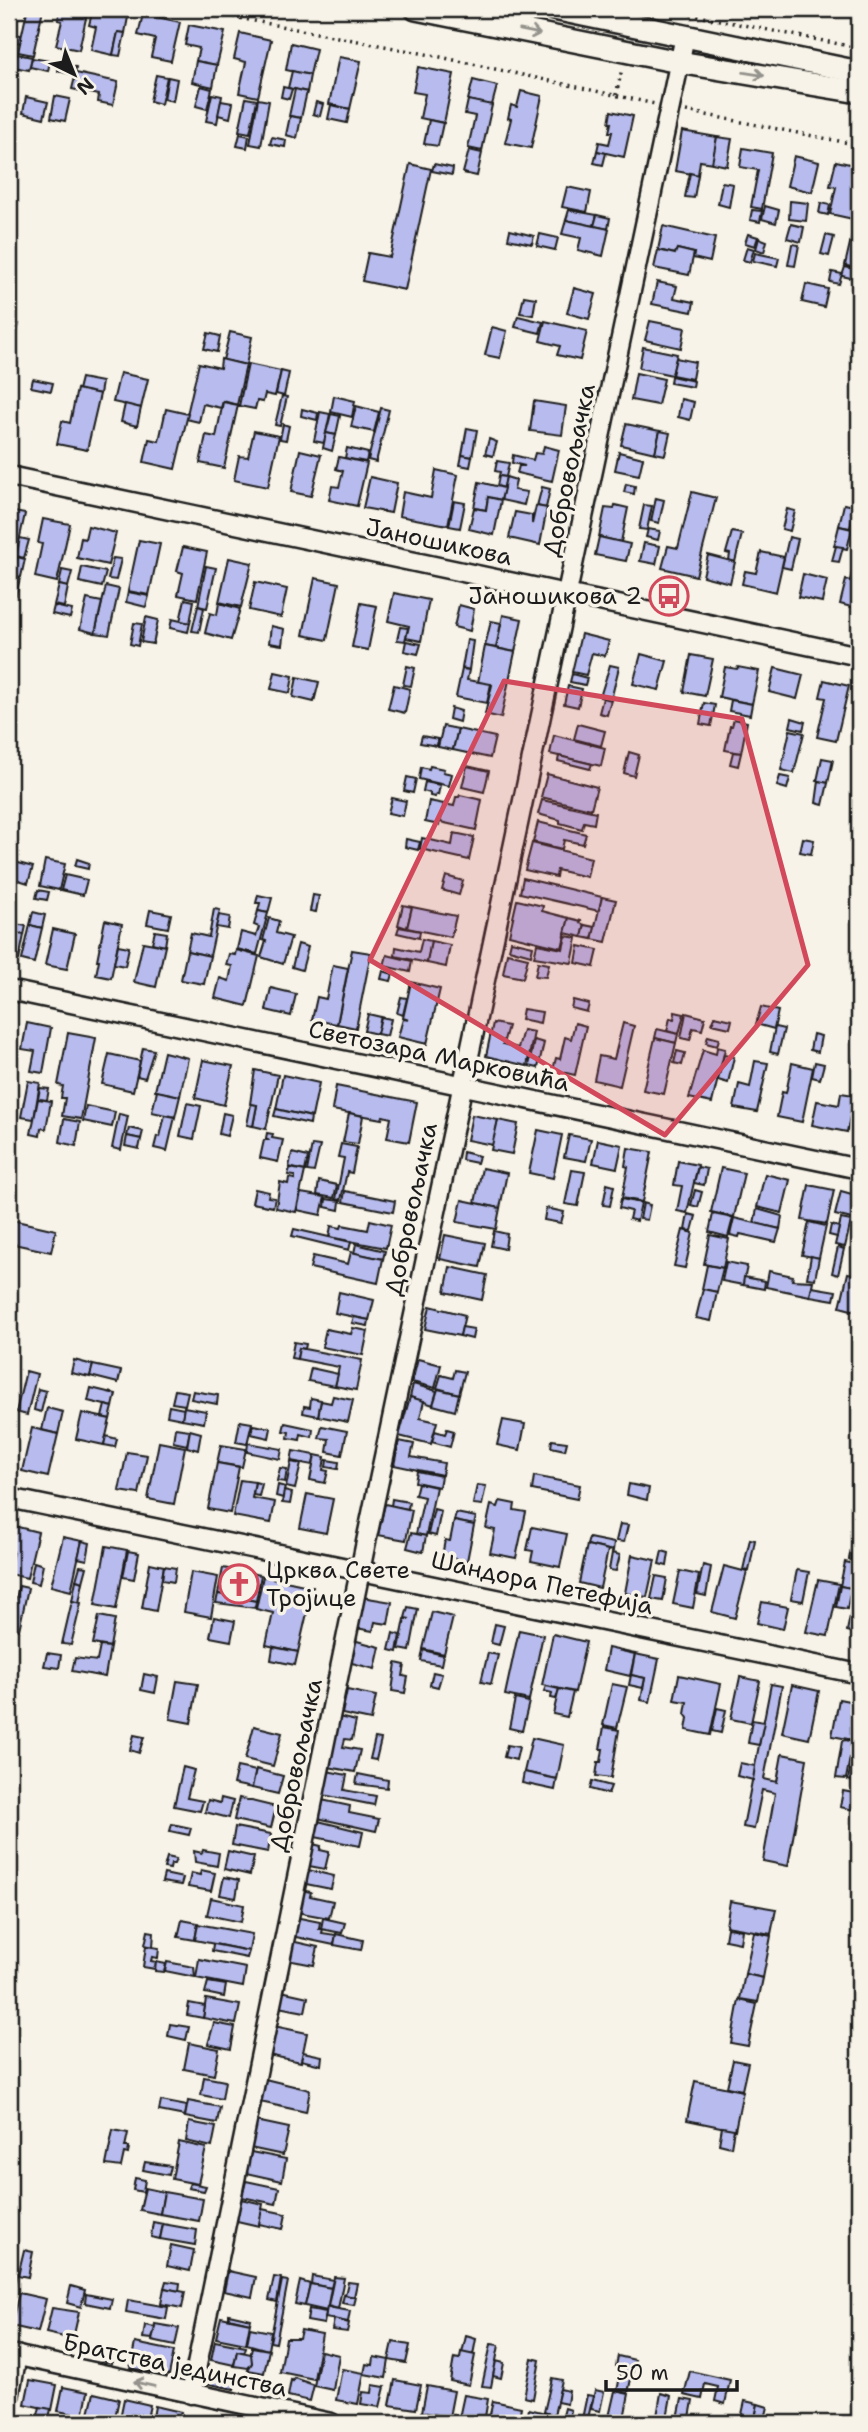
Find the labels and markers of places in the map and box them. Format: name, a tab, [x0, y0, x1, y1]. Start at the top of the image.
bus stop icon: Јаношикова 2	[648, 575, 690, 617]
place label: Јаношикова 2	[468, 580, 642, 612]
place label: Црква Свете Тројице	[266, 1554, 410, 1614]
church icon: Црква Свете Тројице	[218, 1563, 260, 1605]

